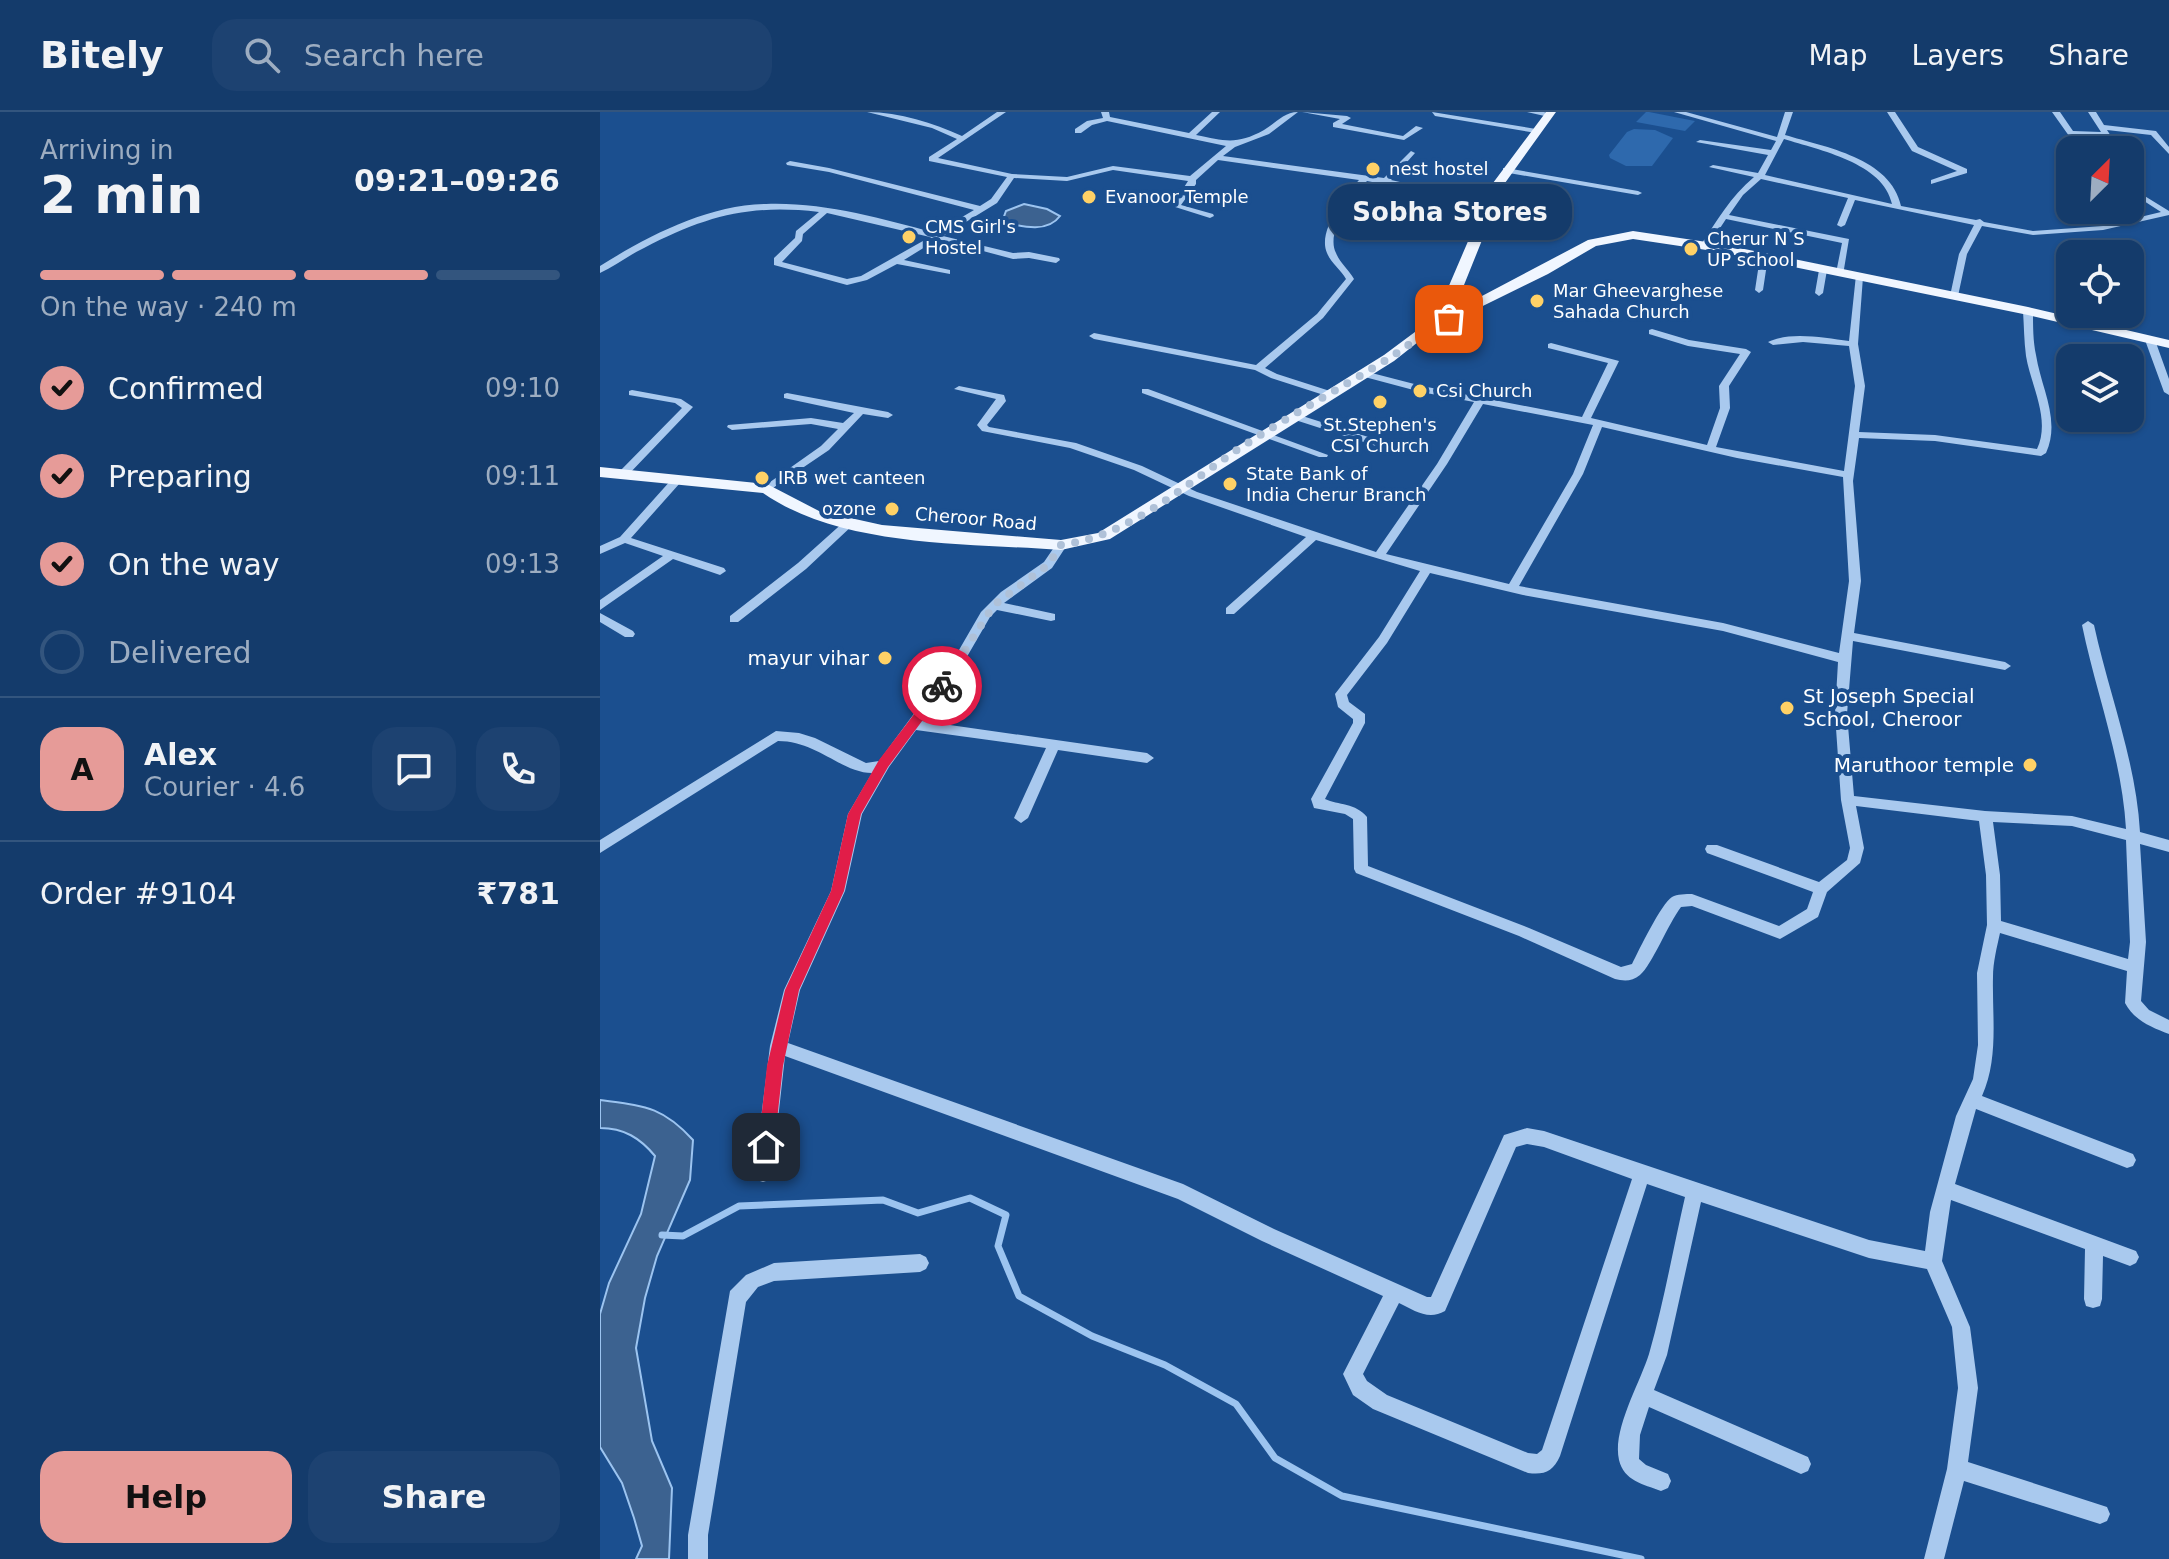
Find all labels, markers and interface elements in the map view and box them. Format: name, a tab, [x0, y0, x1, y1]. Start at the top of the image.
search box	[212, 19, 772, 91]
text: Bitely	[40, 33, 164, 77]
icon: search	[240, 33, 284, 77]
text: Search here	[304, 38, 484, 73]
text: Map	[1808, 39, 1868, 72]
text: Layers	[1912, 39, 2004, 72]
text: Share	[2048, 39, 2129, 72]
text: Arriving in	[40, 135, 174, 165]
north arrow	[2056, 136, 2144, 224]
map controls	[2056, 136, 2144, 432]
place label: nest hostel	[1389, 158, 1489, 179]
marker: nest hostel	[1364, 160, 1382, 178]
text: 09:21–09:26	[354, 163, 560, 198]
text: 2 min	[40, 165, 203, 225]
callout: Sobha Stores	[1327, 183, 1571, 239]
place label: Evanoor Temple	[1105, 186, 1249, 207]
marker: Evanoor Temple	[1080, 188, 1098, 206]
text: Sobha Stores	[1352, 197, 1548, 227]
place label: CMS Girl's Hostel	[925, 216, 1016, 258]
marker: CMS Girl's Hostel	[900, 228, 918, 246]
place label: Cherur N S UP school	[1707, 228, 1805, 270]
marker: Cherur N S UP school	[1682, 240, 1700, 258]
button: locate	[2056, 240, 2144, 328]
place label: Mar Gheevarghese Sahada Church	[1553, 280, 1723, 322]
pin	[1415, 285, 1483, 353]
text: On the way · 240 m	[40, 292, 297, 322]
marker: Mar Gheevarghese Sahada Church	[1528, 292, 1546, 310]
icon: bag	[1427, 297, 1471, 341]
button: layers	[2056, 344, 2144, 432]
icon: check	[40, 366, 84, 410]
text: Confirmed	[108, 371, 264, 406]
text: 09:10	[485, 373, 560, 403]
place label: Csi Church	[1436, 380, 1532, 401]
marker: Csi Church	[1411, 382, 1429, 400]
marker: St.Stephen's CSI Church	[1371, 393, 1389, 411]
place label: St.Stephen's CSI Church	[1323, 414, 1437, 456]
icon: check	[40, 454, 84, 498]
text: Preparing	[108, 459, 252, 494]
text: 09:11	[485, 461, 560, 491]
place label: State Bank of India Cherur Branch	[1246, 463, 1426, 505]
place label: IRB wet canteen	[778, 467, 925, 488]
marker: IRB wet canteen	[753, 469, 771, 487]
marker: State Bank of India Cherur Branch	[1221, 475, 1239, 493]
place label: ozone	[822, 498, 876, 519]
marker: ozone	[883, 500, 901, 518]
street label: Cheroor Road	[914, 503, 1038, 534]
icon: check	[40, 542, 84, 586]
text: On the way	[108, 547, 280, 582]
text: 09:13	[485, 549, 560, 579]
text: Delivered	[108, 635, 252, 670]
place label: mayur vihar	[748, 646, 870, 670]
courier	[902, 646, 982, 726]
marker: mayur vihar	[876, 649, 894, 667]
icon: bike	[920, 664, 964, 708]
place label: St Joseph Special School, Cheroor	[1803, 684, 1975, 731]
marker: St Joseph Special School, Cheroor	[1778, 699, 1796, 717]
button: chat	[372, 727, 456, 811]
button: phone	[476, 727, 560, 811]
text: Alex	[144, 737, 217, 772]
text: A	[70, 752, 94, 787]
place label: Maruthoor temple	[1834, 753, 2014, 777]
marker: Maruthoor temple	[2021, 756, 2039, 774]
text: Courier · 4.6	[144, 772, 305, 802]
text: Order #9104	[40, 876, 236, 911]
text: ₹781	[477, 876, 560, 911]
pin	[732, 1113, 800, 1181]
icon: home	[744, 1125, 788, 1169]
button: Help	[40, 1451, 292, 1543]
button: Share	[308, 1451, 560, 1543]

